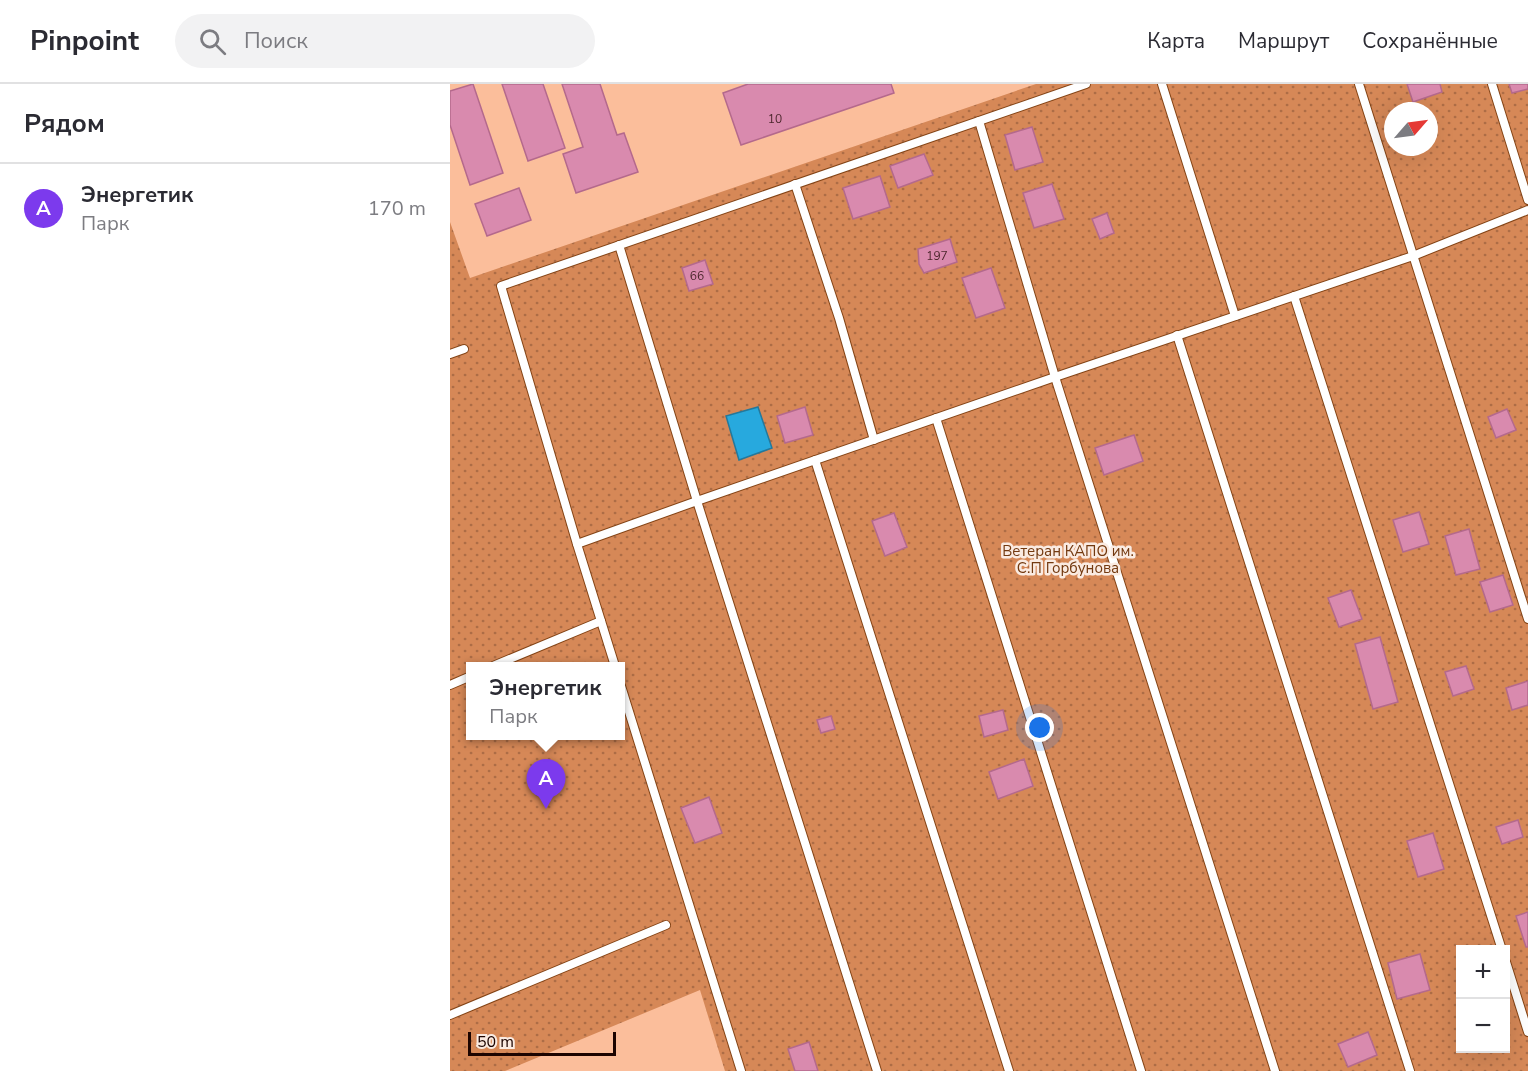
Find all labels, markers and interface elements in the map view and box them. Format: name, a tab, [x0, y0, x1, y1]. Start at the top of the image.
search box	[175, 14, 595, 68]
text: Pinpoint	[30, 22, 139, 60]
icon: search	[196, 25, 229, 58]
text: Поиск	[244, 26, 308, 56]
text: Карта	[1147, 27, 1205, 55]
text: Маршрут	[1238, 27, 1329, 55]
text: Сохранённые	[1362, 27, 1498, 55]
north arrow	[1384, 102, 1438, 156]
text: Рядом	[24, 106, 105, 141]
house number: 10	[768, 111, 782, 127]
text: Энергетик	[81, 180, 193, 210]
text: A	[36, 195, 51, 222]
text: 170 m	[368, 195, 426, 222]
text: Парк	[81, 210, 129, 237]
house number: 197	[926, 248, 948, 264]
house number: 66	[690, 268, 704, 284]
park label: Ветеран КАПО им. С.П Горбунова	[1002, 541, 1134, 578]
popup	[466, 662, 625, 740]
text: Энергетик	[489, 673, 602, 703]
text: Парк	[489, 703, 538, 730]
your location	[1025, 713, 1054, 742]
pin: A	[526, 760, 566, 809]
map controls	[1456, 945, 1510, 1053]
button: +	[1456, 945, 1510, 999]
button: −	[1456, 999, 1510, 1053]
scale bar	[468, 1029, 616, 1056]
text: 50 m	[477, 1031, 514, 1053]

